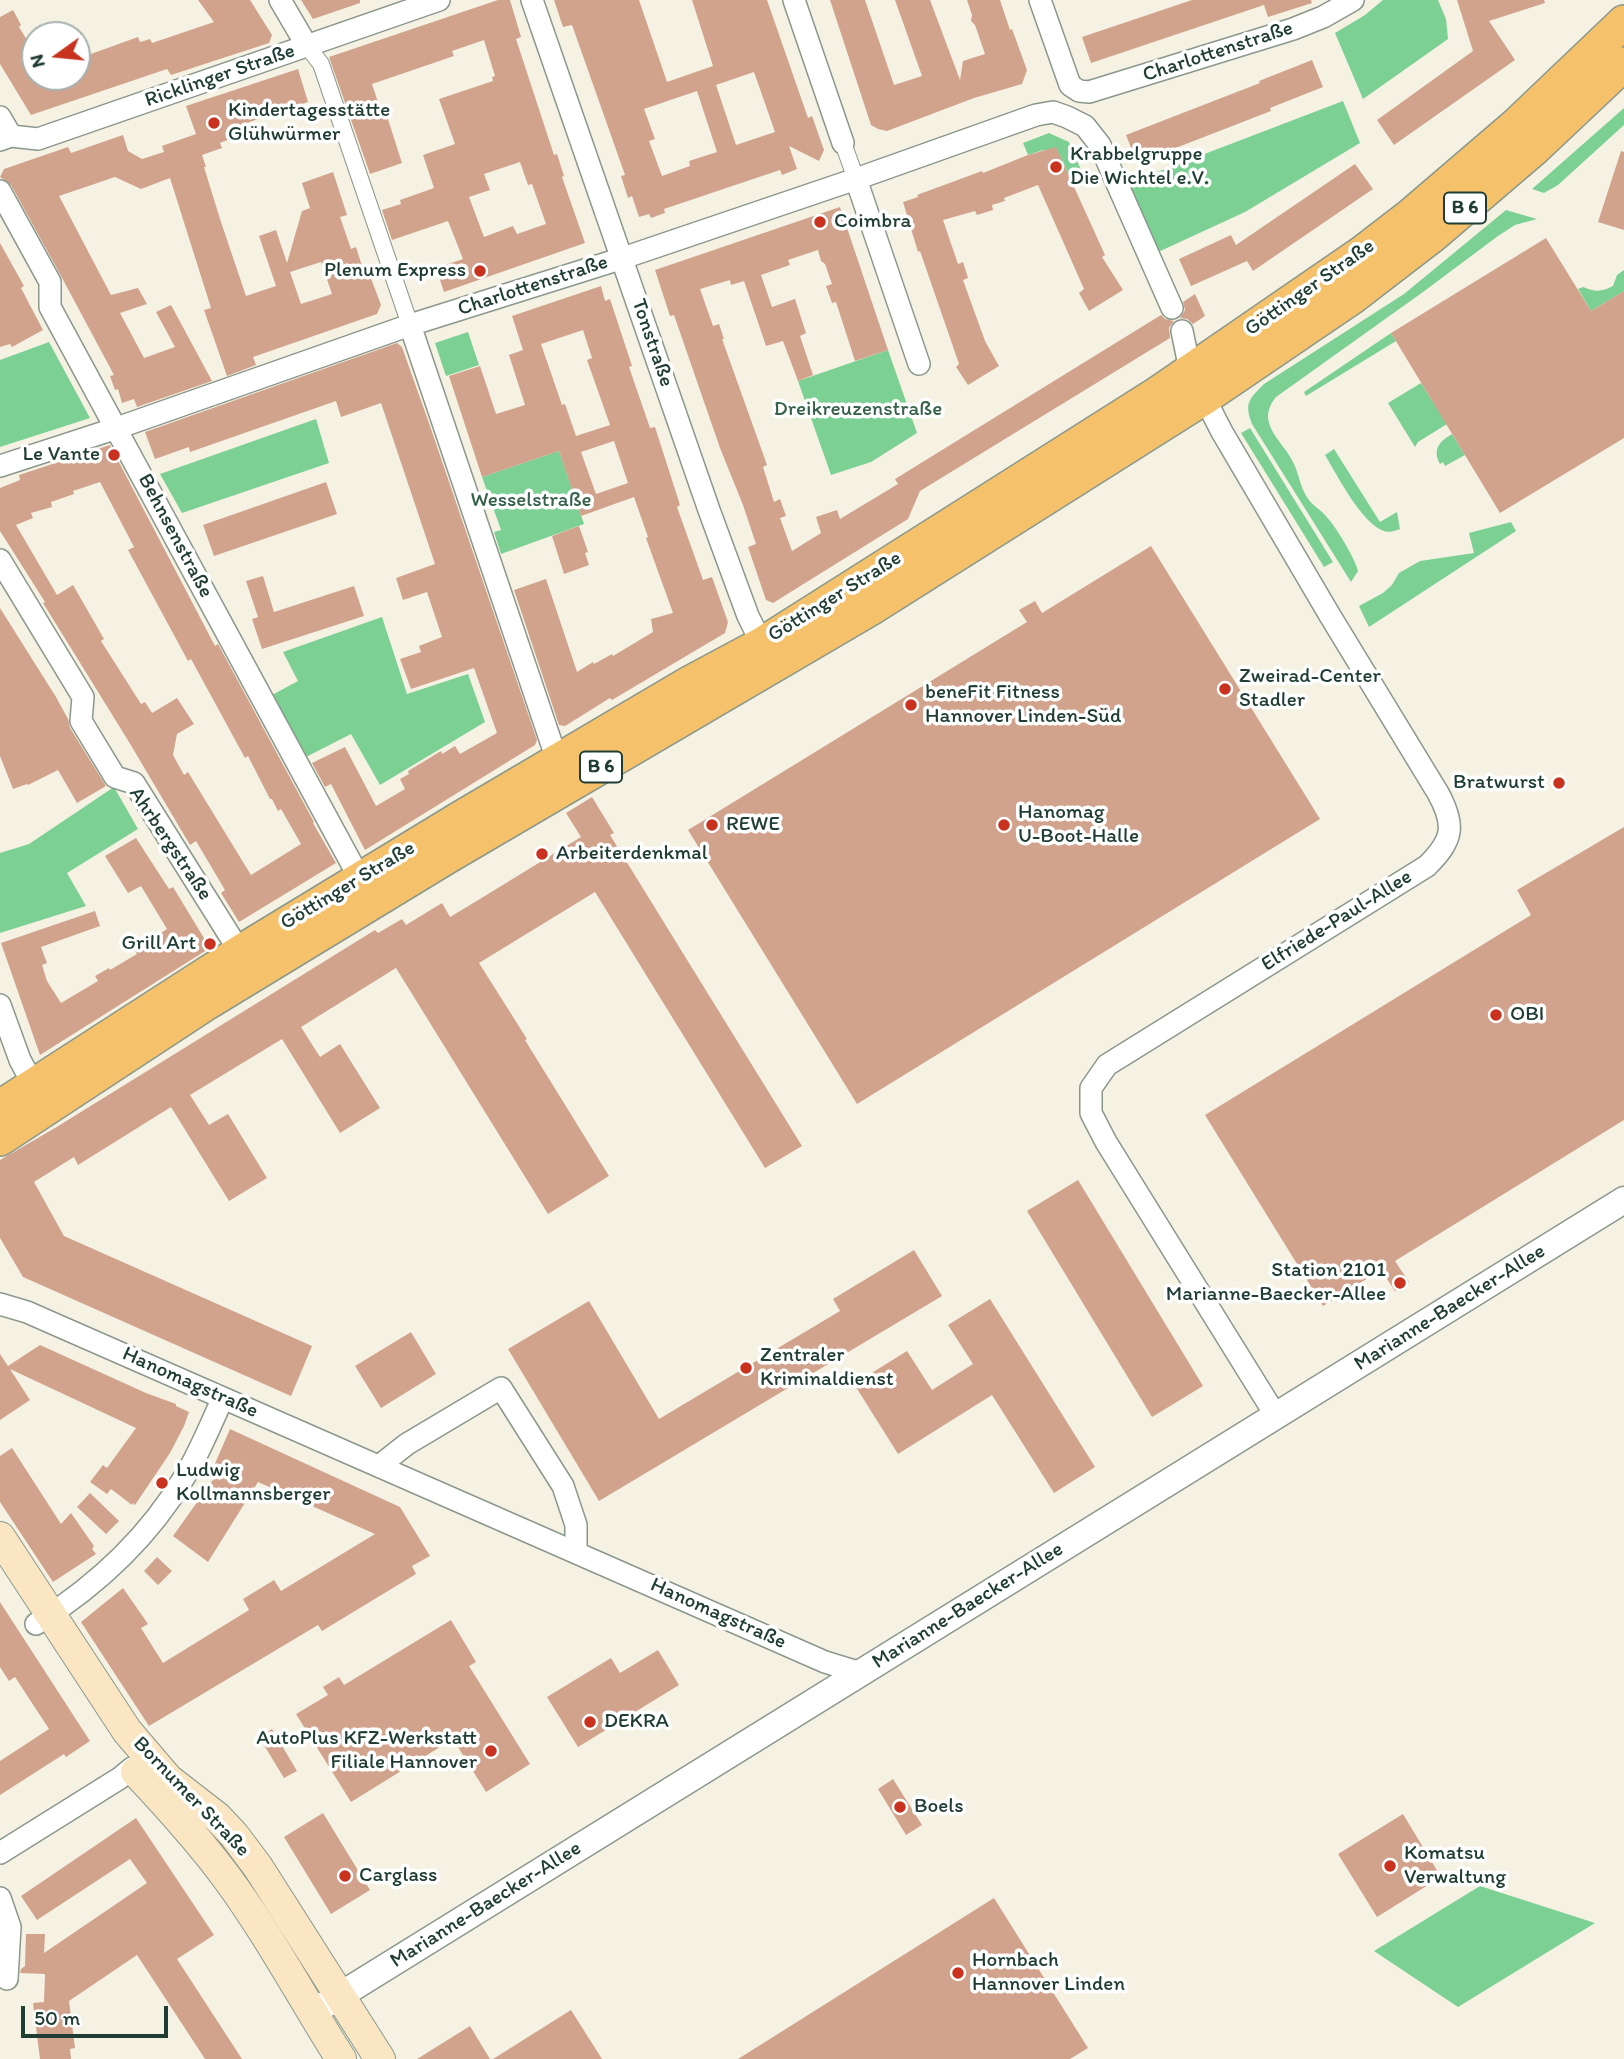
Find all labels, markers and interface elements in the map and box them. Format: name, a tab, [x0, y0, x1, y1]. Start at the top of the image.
street label: Charlottenstraße	[1140, 16, 1296, 88]
north arrow	[21, 21, 91, 91]
street label: Ricklinger Straße	[142, 39, 298, 113]
text: N	[24, 52, 50, 70]
place label: Kindertagesstätte Glühwürmer	[228, 98, 390, 148]
marker: Kindertagesstätte Glühwürmer	[206, 115, 222, 131]
place label: Krabbelgruppe Die Wichtel e.V.	[1070, 142, 1209, 192]
marker: Krabbelgruppe Die Wichtel e.V.	[1048, 159, 1064, 175]
road number: B 6	[1444, 192, 1486, 224]
place label: Coimbra	[834, 209, 911, 235]
marker: Coimbra	[812, 214, 828, 230]
street label: Göttinger Straße	[1240, 234, 1380, 342]
street label: Charlottenstraße	[455, 250, 611, 322]
place label: Plenum Express	[324, 258, 466, 284]
marker: Plenum Express	[472, 263, 488, 279]
street label: Tonstraße	[625, 296, 679, 390]
park label: Dreikreuzenstraße	[774, 397, 942, 423]
place label: Le Vante	[23, 442, 100, 468]
marker: Le Vante	[106, 447, 122, 463]
street label: Behnsenstraße	[132, 470, 218, 602]
park label: Wesselstraße	[470, 488, 592, 514]
street label: Göttinger Straße	[764, 546, 906, 648]
place label: Zweirad-Center Stadler	[1239, 664, 1381, 714]
place label: beneFit Fitness Hannover Linden-Süd	[925, 680, 1121, 730]
marker: Zweirad-Center Stadler	[1217, 681, 1233, 697]
marker: beneFit Fitness Hannover Linden-Süd	[903, 697, 919, 713]
road number: B 6	[580, 752, 622, 782]
place label: Bratwurst	[1453, 770, 1545, 796]
marker: Bratwurst	[1551, 775, 1567, 791]
street label: Ahrbergstraße	[123, 783, 217, 905]
place label: Hanomag U-Boot-Halle	[1018, 800, 1139, 850]
place label: REWE	[726, 812, 780, 838]
marker: REWE	[704, 817, 720, 833]
marker: Hanomag U-Boot-Halle	[996, 817, 1012, 833]
street label: Göttinger Straße	[276, 836, 420, 936]
place label: Arbeiterdenkmal	[556, 841, 708, 867]
marker: Arbeiterdenkmal	[534, 846, 550, 862]
street label: Elfriede-Paul-Allee	[1257, 865, 1417, 977]
place label: Grill Art	[122, 931, 196, 957]
marker: Grill Art	[202, 936, 218, 952]
place label: OBI	[1510, 1002, 1544, 1028]
marker: OBI	[1488, 1007, 1504, 1023]
street label: Marianne-Baecker-Allee	[1350, 1239, 1550, 1377]
place label: Station 2101 Marianne-Baecker-Allee	[1166, 1258, 1386, 1308]
marker: Station 2101 Marianne-Baecker-Allee	[1392, 1275, 1408, 1291]
street label: Hanomagstraße	[118, 1342, 262, 1424]
place label: Zentraler Kriminaldienst	[760, 1343, 894, 1393]
marker: Zentraler Kriminaldienst	[738, 1360, 754, 1376]
place label: Ludwig Kollmannsberger	[176, 1458, 331, 1508]
marker: Ludwig Kollmannsberger	[154, 1475, 170, 1491]
street label: Marianne-Baecker-Allee	[868, 1537, 1068, 1675]
street label: Hanomagstraße	[646, 1573, 790, 1655]
place label: DEKRA	[604, 1709, 669, 1735]
marker: DEKRA	[582, 1714, 598, 1730]
place label: AutoPlus KFZ-Werkstatt Filiale Hannover	[256, 1726, 477, 1776]
street label: Bornumer Straße	[127, 1732, 255, 1862]
marker: AutoPlus KFZ-Werkstatt Filiale Hannover	[483, 1743, 499, 1759]
place label: Boels	[914, 1794, 964, 1820]
marker: Boels	[892, 1799, 908, 1815]
street label: Marianne-Baecker-Allee	[386, 1836, 586, 1974]
place label: Komatsu Verwaltung	[1404, 1841, 1506, 1891]
marker: Komatsu Verwaltung	[1382, 1858, 1398, 1874]
place label: Carglass	[359, 1863, 437, 1889]
marker: Carglass	[337, 1868, 353, 1884]
place label: Hornbach Hannover Linden	[972, 1948, 1125, 1998]
marker: Hornbach Hannover Linden	[950, 1965, 966, 1981]
scale bar	[24, 1993, 172, 2037]
text: 50 m	[34, 2005, 80, 2030]

